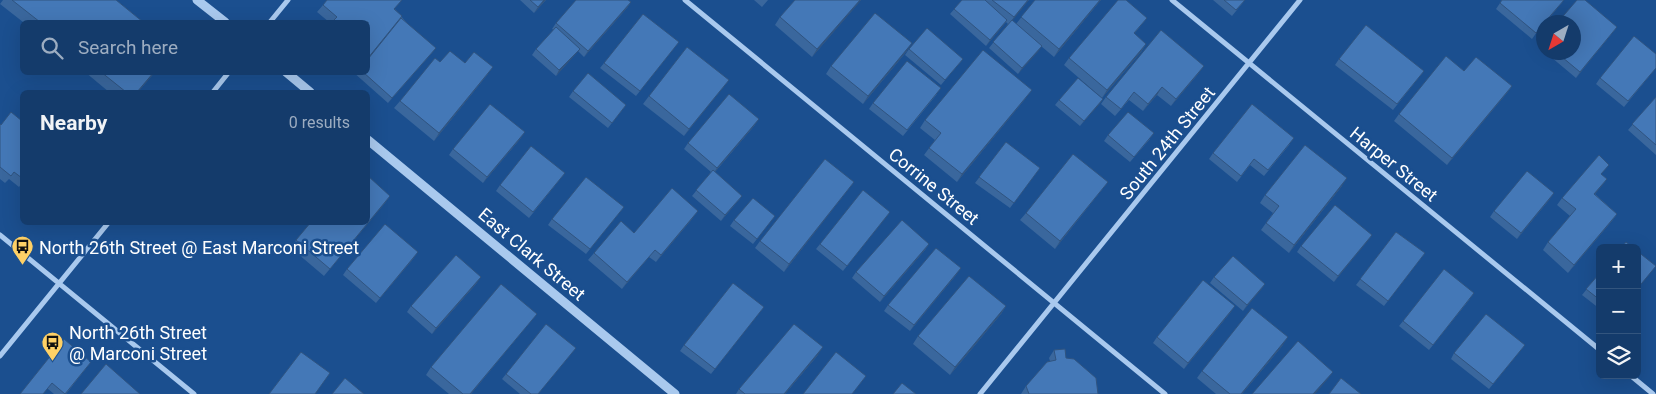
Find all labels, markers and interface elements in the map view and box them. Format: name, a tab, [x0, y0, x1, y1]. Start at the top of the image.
north arrow	[1536, 15, 1581, 60]
search box	[20, 20, 370, 75]
icon: search	[38, 34, 66, 62]
text: Search here	[78, 36, 178, 59]
street label: South 24th Street	[1115, 82, 1219, 204]
text: Nearby	[40, 111, 107, 135]
text: 0 results	[289, 113, 350, 132]
street label: Harper Street	[1346, 122, 1442, 206]
street label: Corrine Street	[885, 143, 983, 229]
street label: East Clark Street	[474, 203, 590, 305]
bus stop icon: North 26th Street @ East Marconi Street	[11, 235, 35, 266]
place label: North 26th Street @ East Marconi Street	[39, 237, 359, 258]
map controls	[1596, 244, 1641, 379]
button: +	[1596, 244, 1641, 289]
button: −	[1596, 289, 1641, 334]
place label: North 26th Street @ Marconi Street	[69, 322, 207, 364]
bus stop icon: North 26th Street @ Marconi Street	[41, 330, 65, 361]
button: layers	[1596, 334, 1641, 379]

